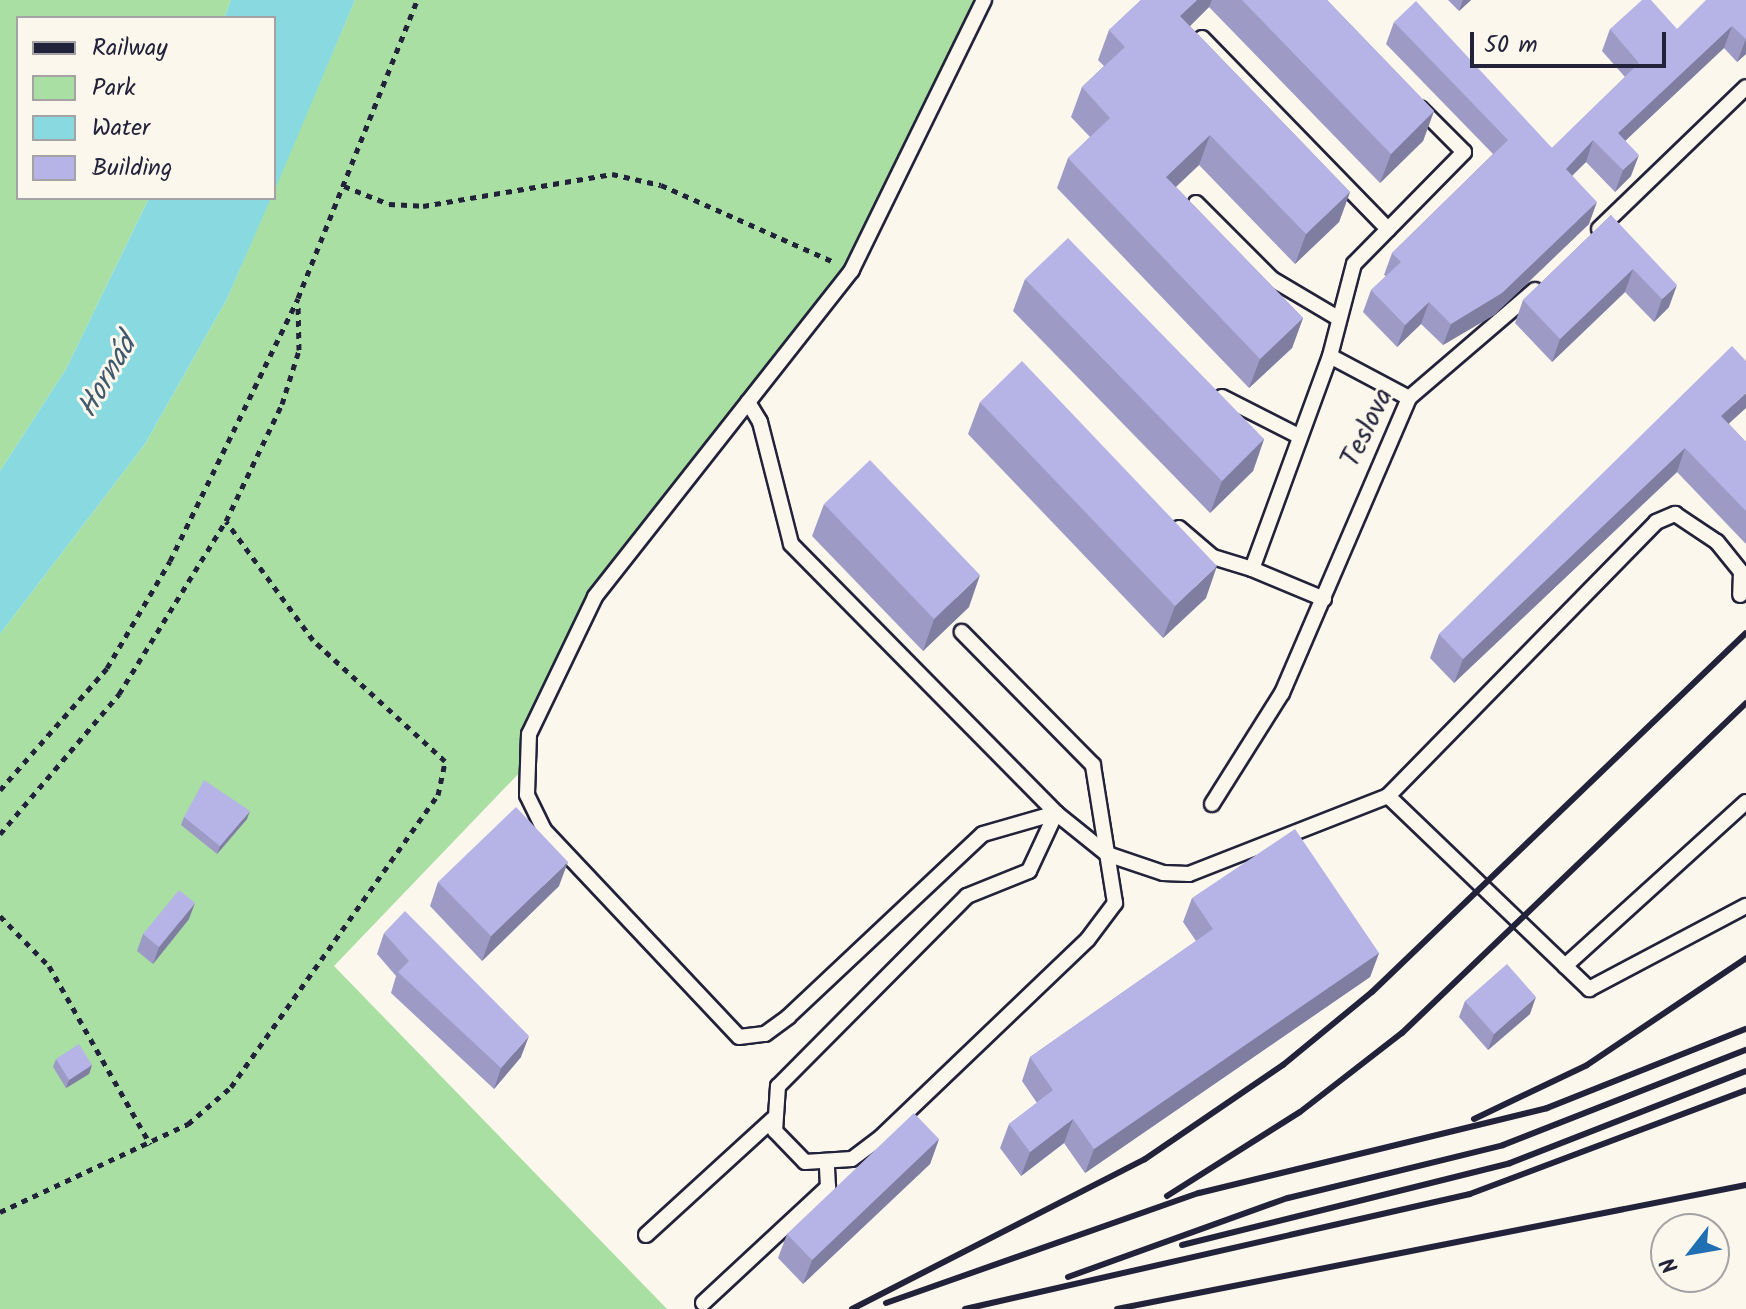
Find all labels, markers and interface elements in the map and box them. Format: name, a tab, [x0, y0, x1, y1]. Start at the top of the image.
legend	[16, 16, 276, 200]
scale bar	[1474, 16, 1670, 66]
text: 50 m	[1484, 26, 1538, 65]
text: Railway	[92, 29, 168, 68]
text: Park	[92, 69, 136, 108]
text: Water	[92, 109, 150, 148]
text: Building	[92, 149, 172, 188]
water label: Hornád	[70, 330, 146, 424]
street label: Teslova	[1334, 383, 1402, 473]
north arrow	[1650, 1213, 1730, 1293]
text: N	[1652, 1250, 1689, 1280]

